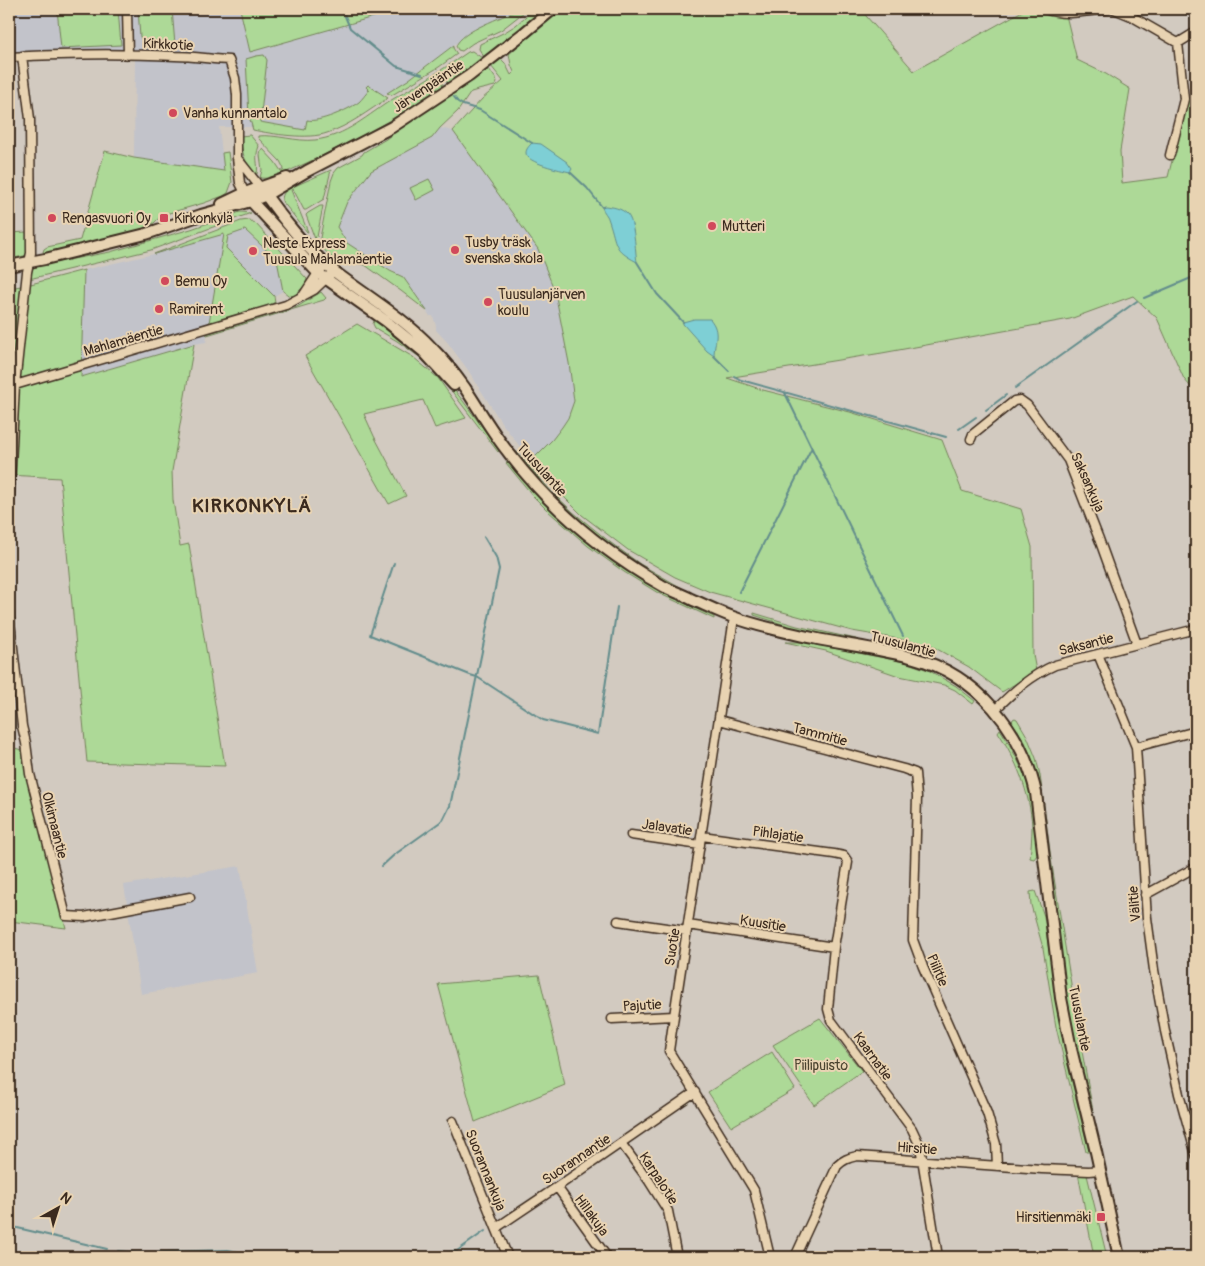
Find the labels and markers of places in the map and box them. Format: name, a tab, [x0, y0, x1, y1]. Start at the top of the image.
place label: Vanha kunnantalo	[183, 105, 288, 122]
marker: Vanha kunnantalo	[167, 107, 179, 119]
place label: Rengasvuori Oy	[62, 210, 151, 227]
place label: Kirkonkylä	[174, 210, 233, 227]
marker: Rengasvuori Oy	[46, 212, 58, 224]
marker: Kirkonkylä	[158, 212, 170, 224]
place label: Mutteri	[722, 218, 765, 235]
marker: Mutteri	[706, 220, 718, 232]
place label: Tusby träsk svenska skola	[465, 234, 543, 267]
place label: Neste Express Tuusula Mahlamäentie	[263, 235, 392, 268]
marker: Tusby träsk svenska skola	[449, 244, 461, 256]
marker: Neste Express Tuusula Mahlamäentie	[247, 245, 259, 257]
place label: Bemu Oy	[175, 273, 227, 290]
marker: Bemu Oy	[159, 275, 171, 287]
place label: Tuusulanjärven koulu	[498, 286, 586, 319]
marker: Tuusulanjärven koulu	[482, 296, 494, 308]
place label: Ramirent	[169, 301, 224, 318]
marker: Ramirent	[153, 303, 165, 315]
place label: Hirsitienmäki	[1016, 1209, 1091, 1226]
marker: Hirsitienmäki	[1095, 1211, 1107, 1223]

